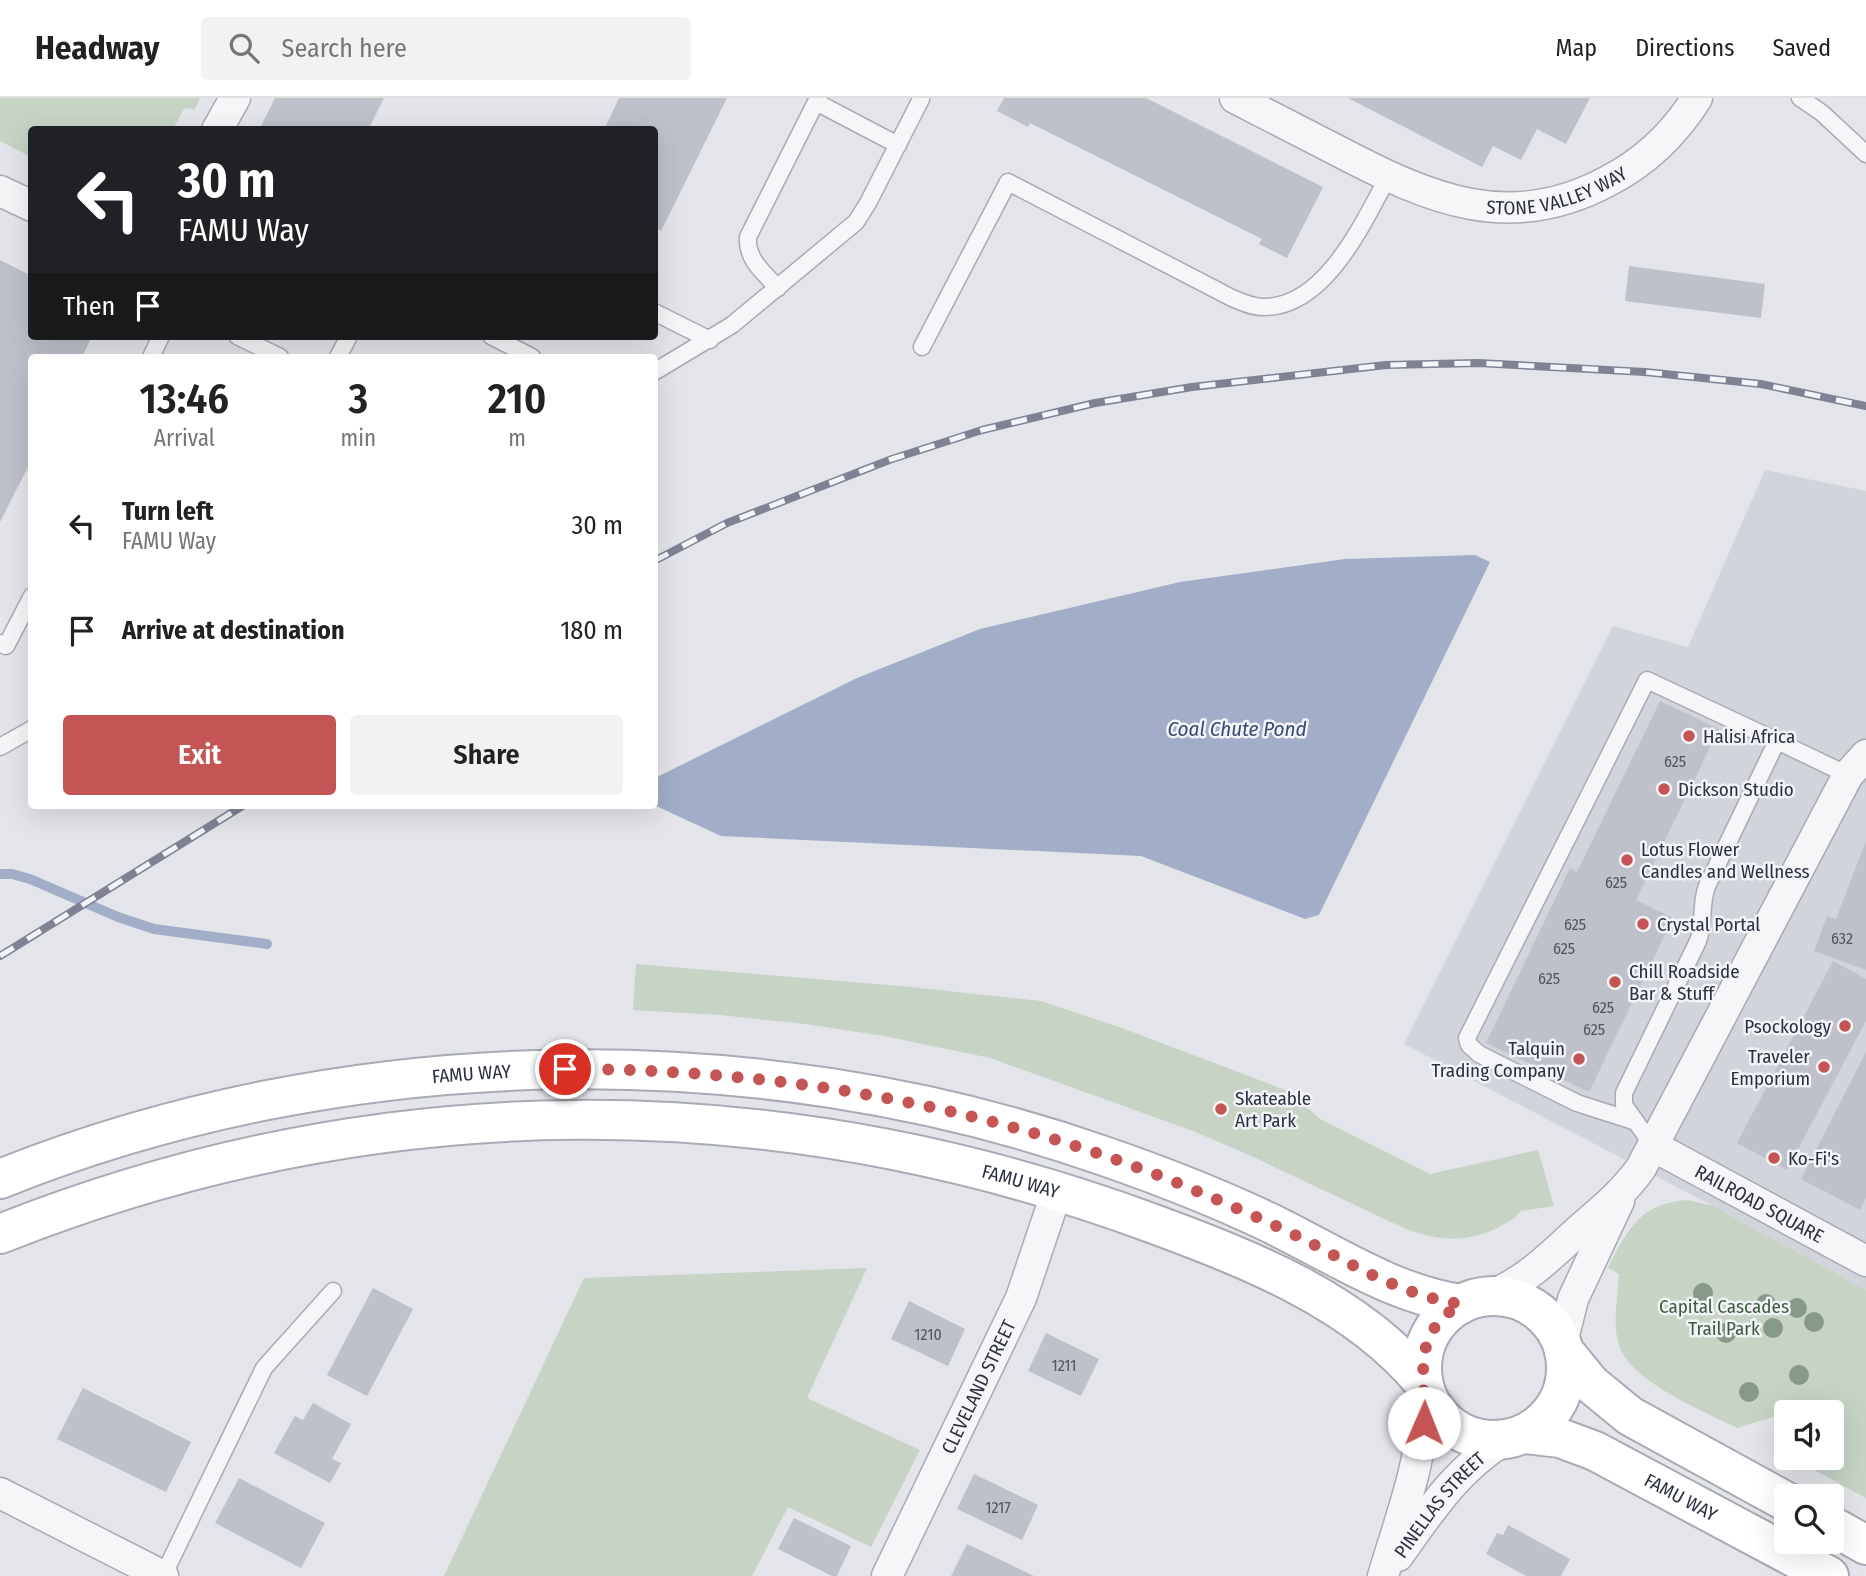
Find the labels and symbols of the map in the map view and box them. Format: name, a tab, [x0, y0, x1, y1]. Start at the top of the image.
street label: STONE VALLEY WAY	[1485, 162, 1632, 220]
water label: Coal Chute Pond	[1167, 716, 1307, 742]
place label: Halisi Africa	[1703, 725, 1795, 748]
marker: Halisi Africa	[1681, 728, 1697, 744]
house number: 625	[1664, 752, 1686, 771]
place label: Dickson Studio	[1678, 778, 1794, 801]
marker: Dickson Studio	[1656, 781, 1672, 797]
place label: Lotus Flower Candles and Wellness	[1641, 838, 1810, 883]
marker: Lotus Flower Candles and Wellness	[1619, 852, 1635, 868]
house number: 625	[1605, 873, 1627, 892]
place label: Crystal Portal	[1657, 913, 1760, 936]
house number: 625	[1564, 915, 1586, 934]
marker: Crystal Portal	[1635, 916, 1651, 932]
house number: 632	[1831, 929, 1853, 948]
house number: 625	[1553, 939, 1575, 958]
place label: Chill Roadside Bar & Stuff	[1629, 960, 1740, 1005]
house number: 625	[1538, 969, 1560, 988]
marker: Chill Roadside Bar & Stuff	[1607, 974, 1623, 990]
house number: 625	[1592, 998, 1614, 1017]
place label: Psockology	[1744, 1015, 1832, 1038]
marker: Psockology	[1837, 1018, 1853, 1034]
house number: 625	[1583, 1020, 1605, 1039]
place label: Talquin Trading Company	[1432, 1037, 1566, 1082]
pin	[535, 1039, 595, 1099]
place label: Traveler Emporium	[1731, 1045, 1810, 1090]
marker: Talquin Trading Company	[1571, 1051, 1587, 1067]
marker: Traveler Emporium	[1816, 1059, 1832, 1075]
street label: FAMU WAY	[431, 1060, 512, 1088]
place label: Skateable Art Park	[1235, 1087, 1311, 1132]
marker: Skateable Art Park	[1213, 1101, 1229, 1117]
place label: Ko-Fi's	[1788, 1147, 1839, 1170]
marker: Ko-Fi's	[1766, 1150, 1782, 1166]
street label: FAMU WAY	[979, 1160, 1063, 1203]
street label: RAILROAD SQUARE	[1691, 1160, 1828, 1248]
park label: Capital Cascades Trail Park	[1659, 1295, 1789, 1340]
street label: CLEVELAND STREET	[937, 1316, 1021, 1458]
house number: 1210	[914, 1325, 942, 1344]
house number: 1211	[1051, 1356, 1077, 1375]
position arrow	[1387, 1386, 1461, 1460]
street label: PINELLAS STREET	[1389, 1447, 1490, 1562]
street label: FAMU WAY	[1640, 1469, 1722, 1526]
house number: 1217	[985, 1498, 1011, 1517]

